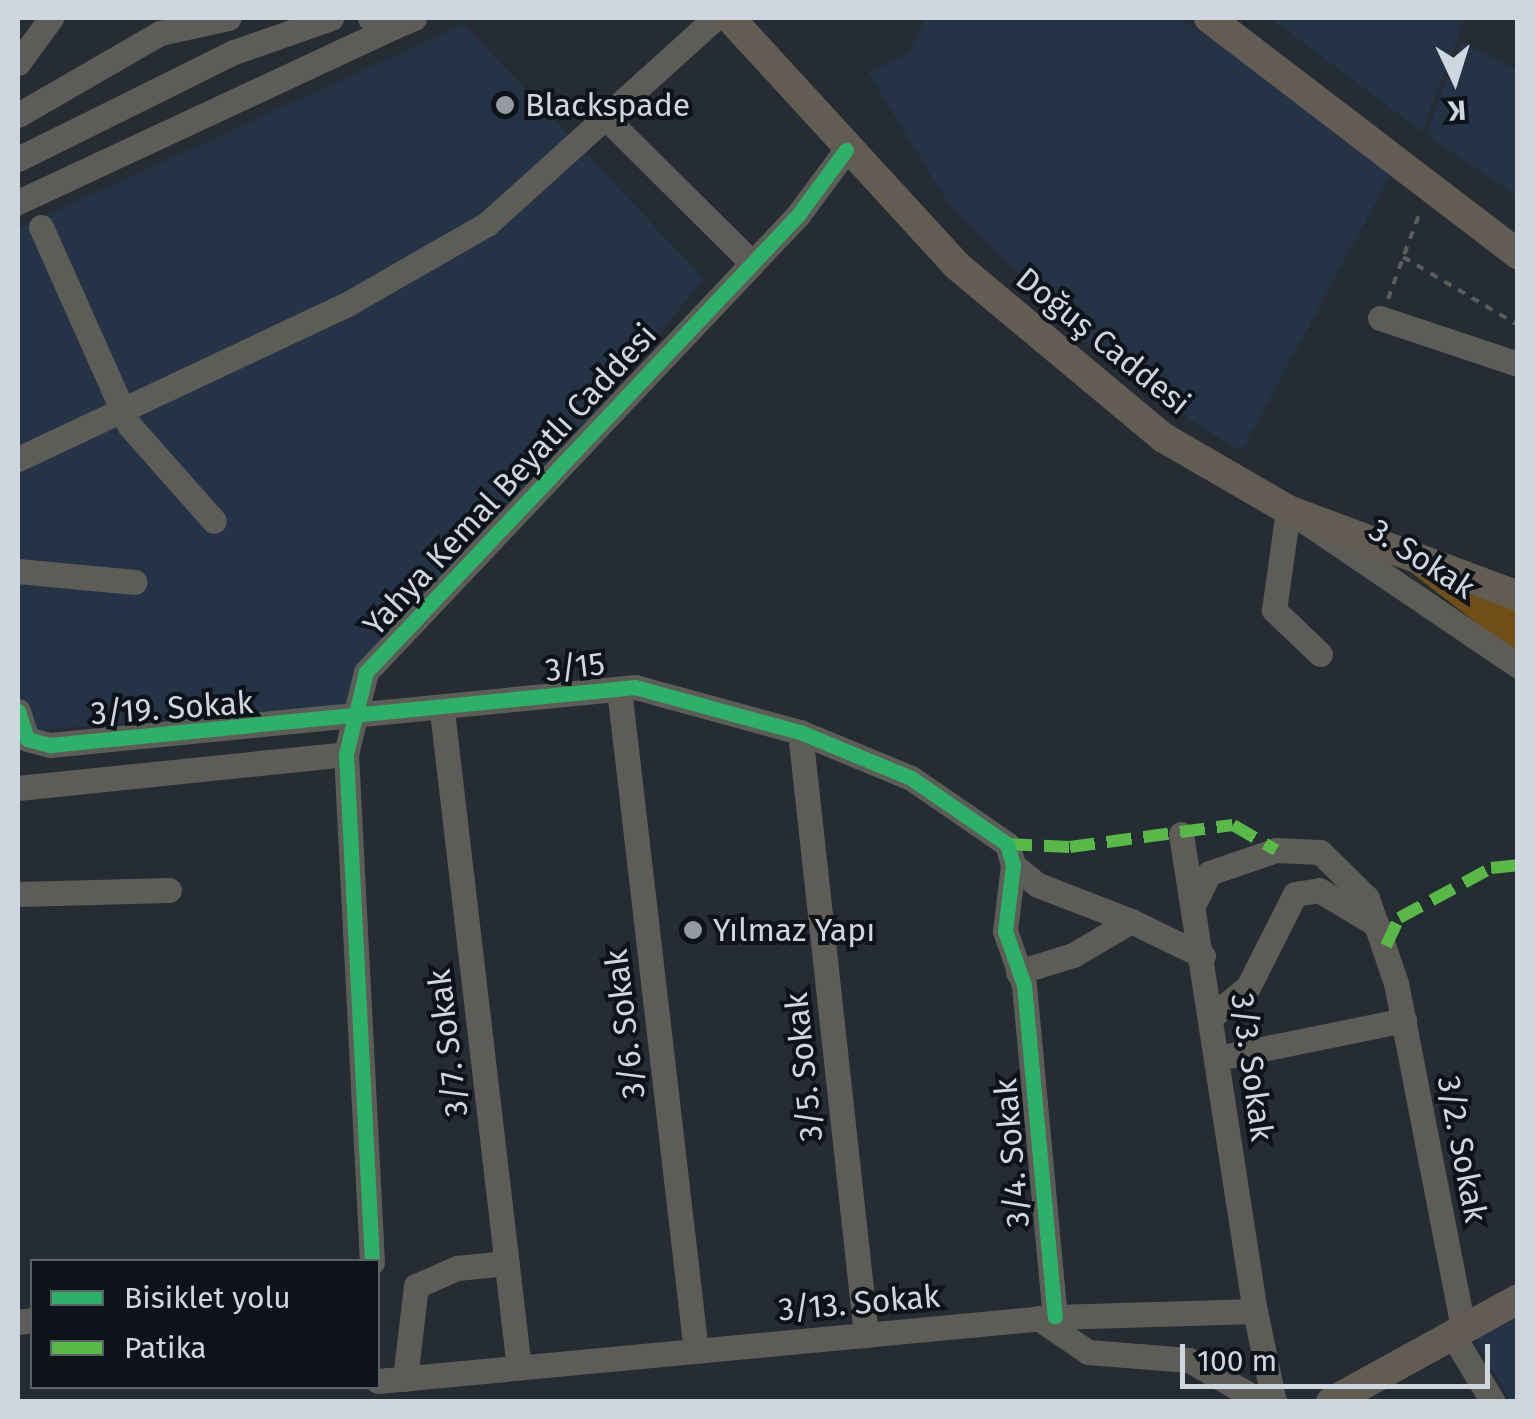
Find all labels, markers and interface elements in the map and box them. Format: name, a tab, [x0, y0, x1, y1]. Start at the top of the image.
north arrow	[1405, 30, 1505, 130]
place label: Blackspade	[525, 86, 690, 124]
text: K	[1447, 93, 1467, 128]
marker: Blackspade	[494, 94, 516, 116]
street label: Doğuş Caddesi	[1008, 259, 1198, 423]
street label: Yahya Kemal Beyatlı Caddesi	[355, 316, 665, 644]
street label: 3. Sokak	[1362, 511, 1482, 607]
street label: 3/15	[543, 644, 607, 690]
street label: 3/19. Sokak	[90, 683, 254, 733]
place label: Yılmaz Yapı	[713, 911, 875, 949]
marker: Yılmaz Yapı	[682, 919, 704, 941]
street label: 3/6. Sokak	[597, 947, 653, 1101]
street label: 3/7. Sokak	[420, 967, 476, 1119]
street label: 3/5. Sokak	[777, 991, 831, 1143]
street label: 3/3. Sokak	[1223, 991, 1281, 1143]
street label: 3/2. Sokak	[1429, 1072, 1495, 1226]
street label: 3/4. Sokak	[986, 1077, 1038, 1229]
legend	[30, 1259, 380, 1389]
street label: 3/13. Sokak	[777, 1277, 941, 1329]
text: Bisiklet yolu	[124, 1280, 291, 1316]
scale bar	[1185, 1324, 1495, 1386]
text: Patika	[124, 1330, 207, 1366]
text: 100 m	[1197, 1343, 1277, 1379]

